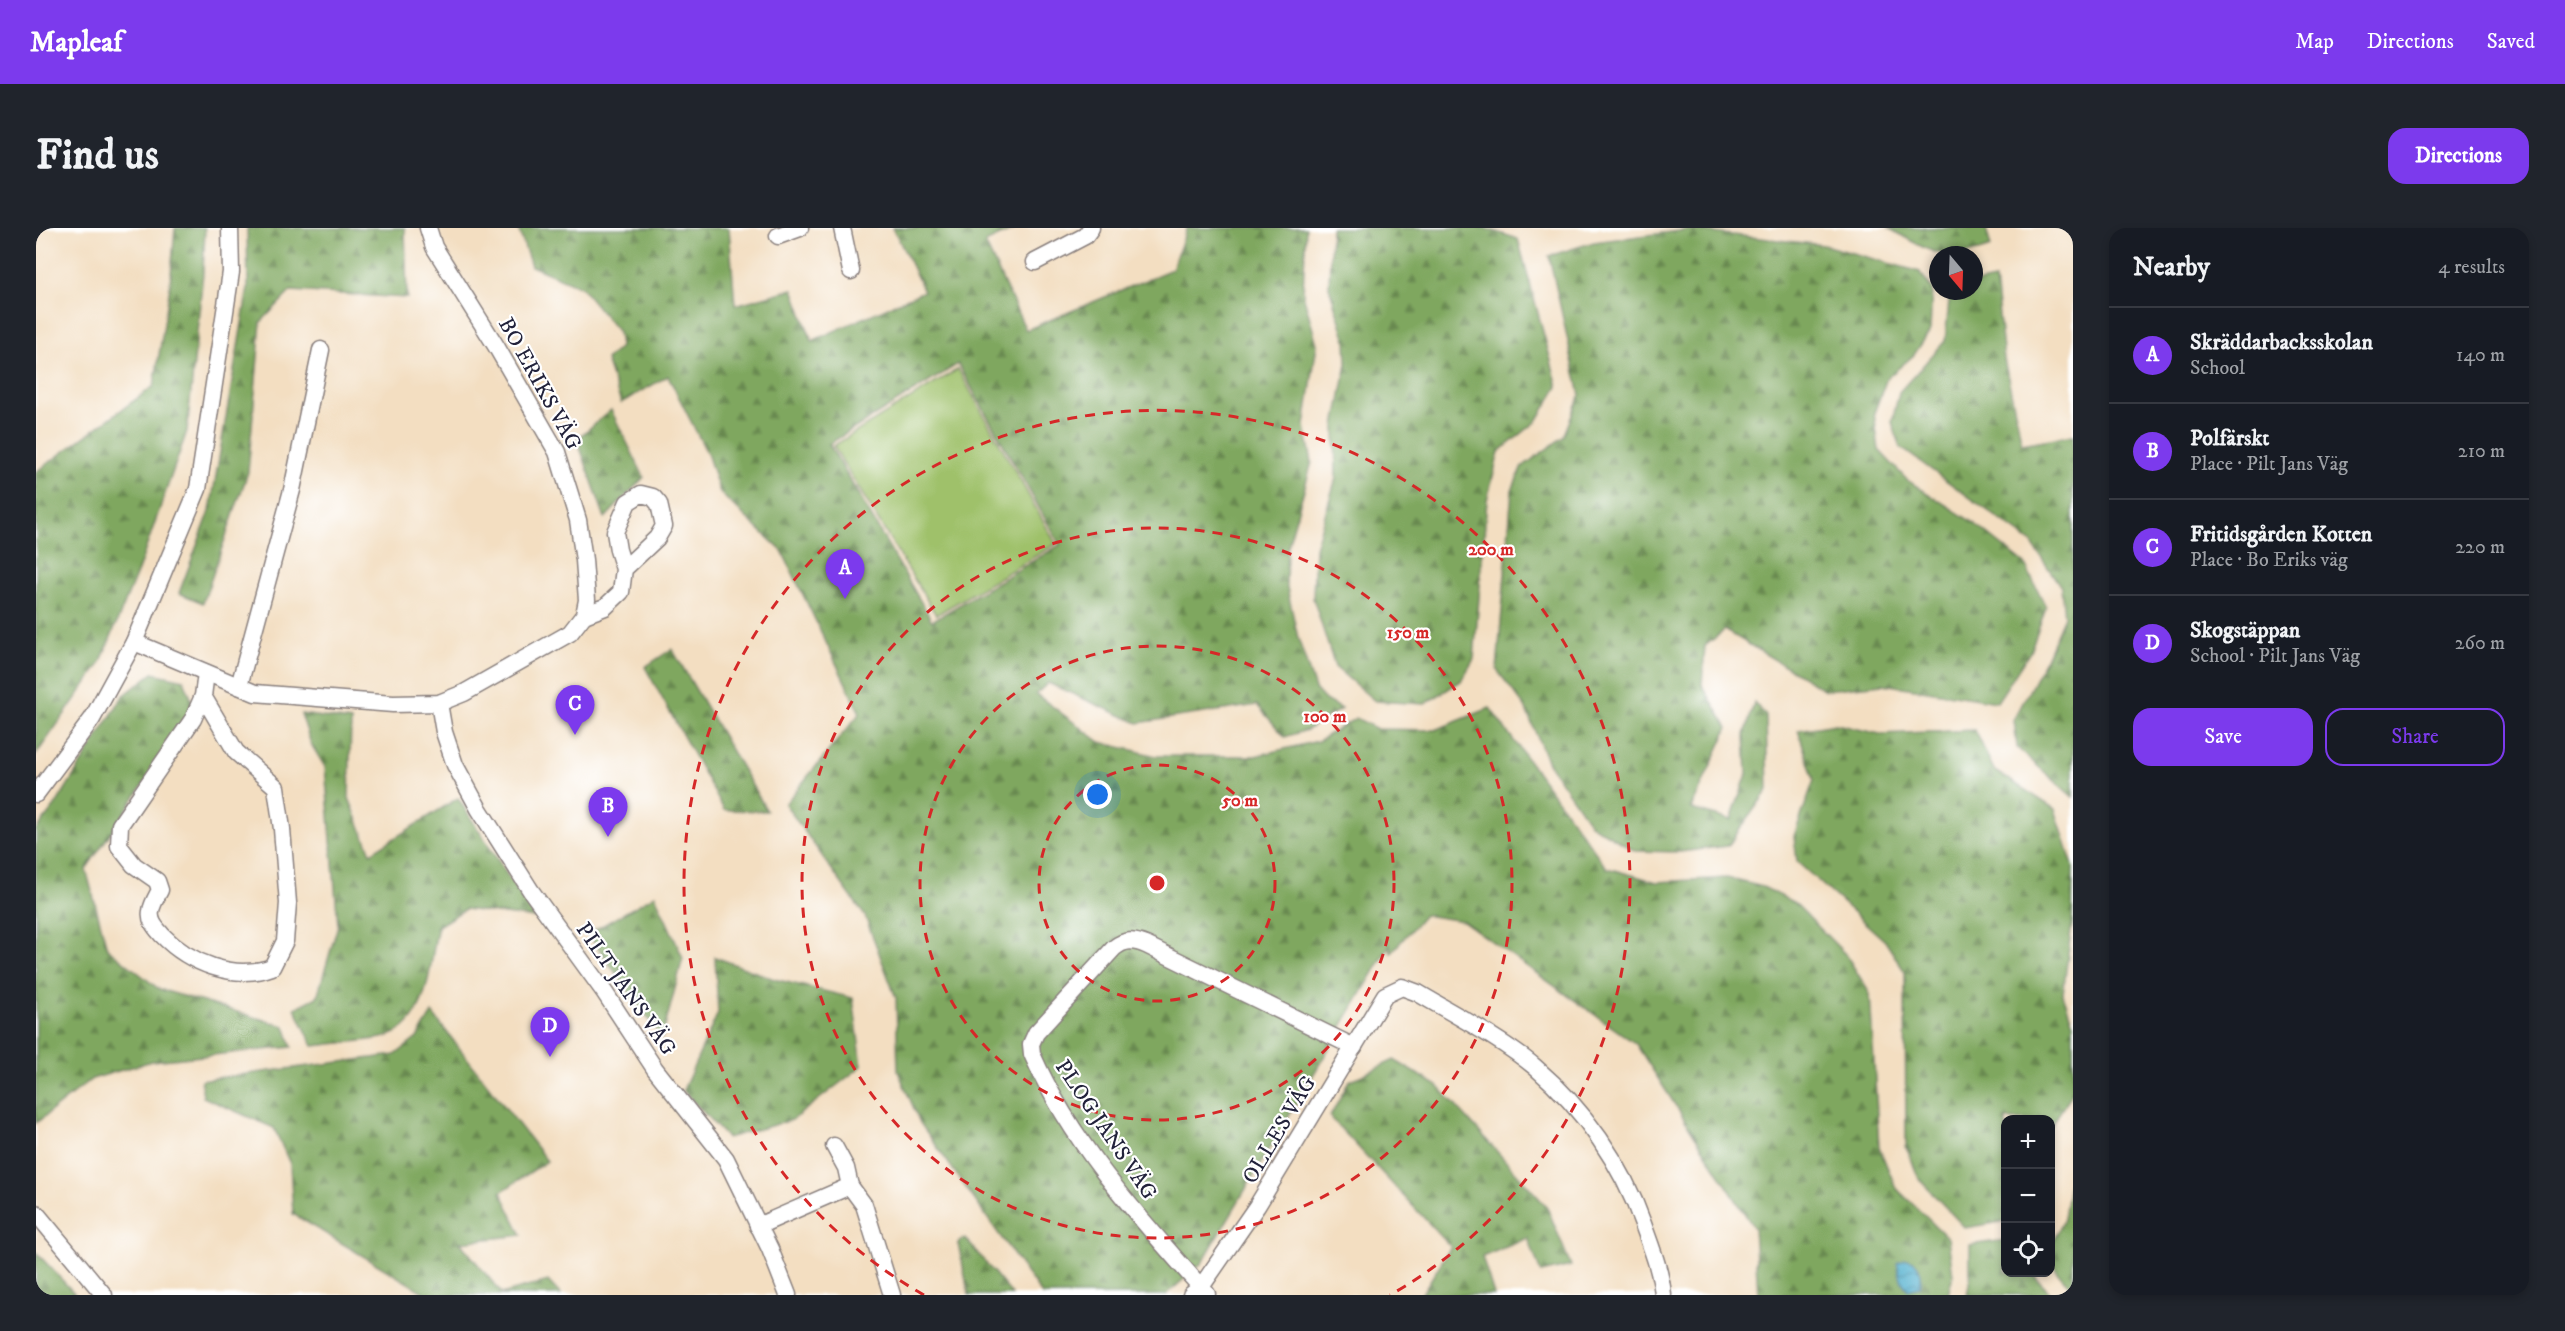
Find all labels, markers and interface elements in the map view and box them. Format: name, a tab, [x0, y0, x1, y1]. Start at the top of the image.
text: Mapleaf	[30, 25, 122, 60]
text: Map	[2295, 29, 2334, 55]
text: Directions	[2367, 29, 2454, 55]
text: Saved	[2487, 29, 2535, 55]
button: Directions	[2388, 128, 2529, 184]
text: Find us	[36, 130, 159, 182]
north arrow	[1929, 246, 1983, 300]
text: Nearby	[2133, 251, 2210, 284]
text: 4 results	[2438, 255, 2505, 280]
street label: BO ERIKS VÄG	[492, 313, 587, 455]
text: Skräddarbacksskolan	[2190, 329, 2373, 356]
text: A	[2146, 343, 2159, 368]
text: 140 m	[2456, 343, 2505, 368]
text: School	[2190, 356, 2245, 381]
text: Polfärskt	[2190, 425, 2269, 452]
text: B	[2146, 439, 2159, 464]
text: 210 m	[2458, 439, 2505, 464]
text: Place · Pilt Jans Väg	[2190, 452, 2348, 477]
text: Fritidsgården Kotten	[2190, 521, 2372, 548]
text: C	[2146, 535, 2159, 560]
text: 220 m	[2455, 535, 2505, 560]
text: 200 m	[1468, 539, 1514, 561]
text: Place · Bo Eriks väg	[2190, 548, 2348, 573]
pin: A	[826, 550, 864, 599]
text: Skogstäppan	[2190, 617, 2300, 644]
text: 150 m	[1387, 622, 1430, 644]
text: D	[2145, 631, 2160, 656]
text: 260 m	[2455, 631, 2505, 656]
text: School · Pilt Jans Väg	[2190, 644, 2360, 669]
pin: C	[556, 686, 594, 735]
text: 100 m	[1303, 706, 1347, 728]
button: Save	[2133, 708, 2313, 766]
button: Share	[2325, 708, 2505, 766]
your location	[1083, 780, 1112, 809]
pin: B	[588, 788, 628, 837]
text: 50 m	[1221, 790, 1258, 812]
centre of rings	[1147, 873, 1167, 893]
street label: PILT JANS VÄG	[570, 917, 682, 1061]
pin: D	[530, 1008, 570, 1057]
street label: PLOG JANS VÄG	[1049, 1055, 1163, 1205]
street label: OLLES VÄG	[1237, 1071, 1322, 1189]
map controls	[2001, 1115, 2055, 1277]
button: +	[2001, 1115, 2055, 1169]
button: −	[2001, 1169, 2055, 1223]
button: locate	[2001, 1223, 2055, 1277]

